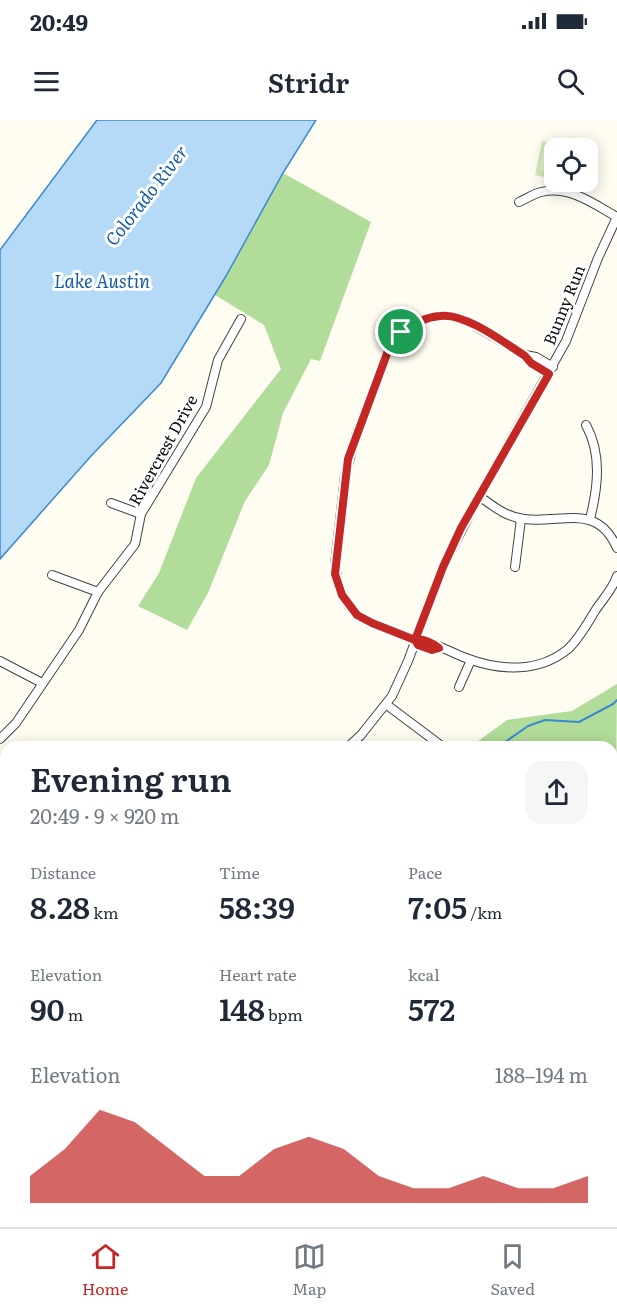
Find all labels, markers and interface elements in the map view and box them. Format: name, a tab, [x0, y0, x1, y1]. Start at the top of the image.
text: 20:49	[30, 5, 88, 38]
text: Stridr	[268, 61, 349, 101]
icon: menu	[30, 65, 63, 98]
icon: search	[554, 65, 587, 98]
map controls	[544, 138, 598, 192]
button: locate	[544, 138, 598, 192]
water label: Colorado River	[98, 139, 194, 251]
street label: Bunny Run	[536, 260, 590, 348]
water label: Lake Austin	[54, 267, 150, 294]
pin	[375, 306, 426, 357]
icon: arrive	[384, 315, 417, 348]
street label: Rivercrest Drive	[122, 390, 203, 509]
text: Evening run	[30, 753, 232, 802]
button: share	[525, 761, 588, 824]
text: 20:49 · 9 × 920 m	[30, 800, 179, 830]
text: Distance	[30, 860, 96, 884]
text: Time	[219, 860, 260, 884]
text: Pace	[408, 860, 442, 884]
text: 8.28	[30, 884, 90, 928]
text: 58:39	[219, 884, 295, 928]
text: 7:05	[408, 884, 467, 928]
text: km	[90, 900, 118, 924]
text: /km	[467, 900, 502, 924]
text: Elevation	[30, 962, 102, 986]
text: Heart rate	[219, 962, 297, 986]
text: kcal	[408, 962, 440, 986]
text: 90	[30, 986, 65, 1030]
text: 148	[219, 986, 265, 1030]
text: 572	[408, 986, 455, 1030]
text: m	[65, 1002, 83, 1026]
text: bpm	[265, 1002, 303, 1026]
text: Elevation	[30, 1059, 120, 1089]
text: 188–194 m	[495, 1059, 588, 1089]
tab: Home	[82, 1240, 128, 1300]
tab: Map	[292, 1240, 326, 1300]
tab: Saved	[490, 1240, 535, 1300]

